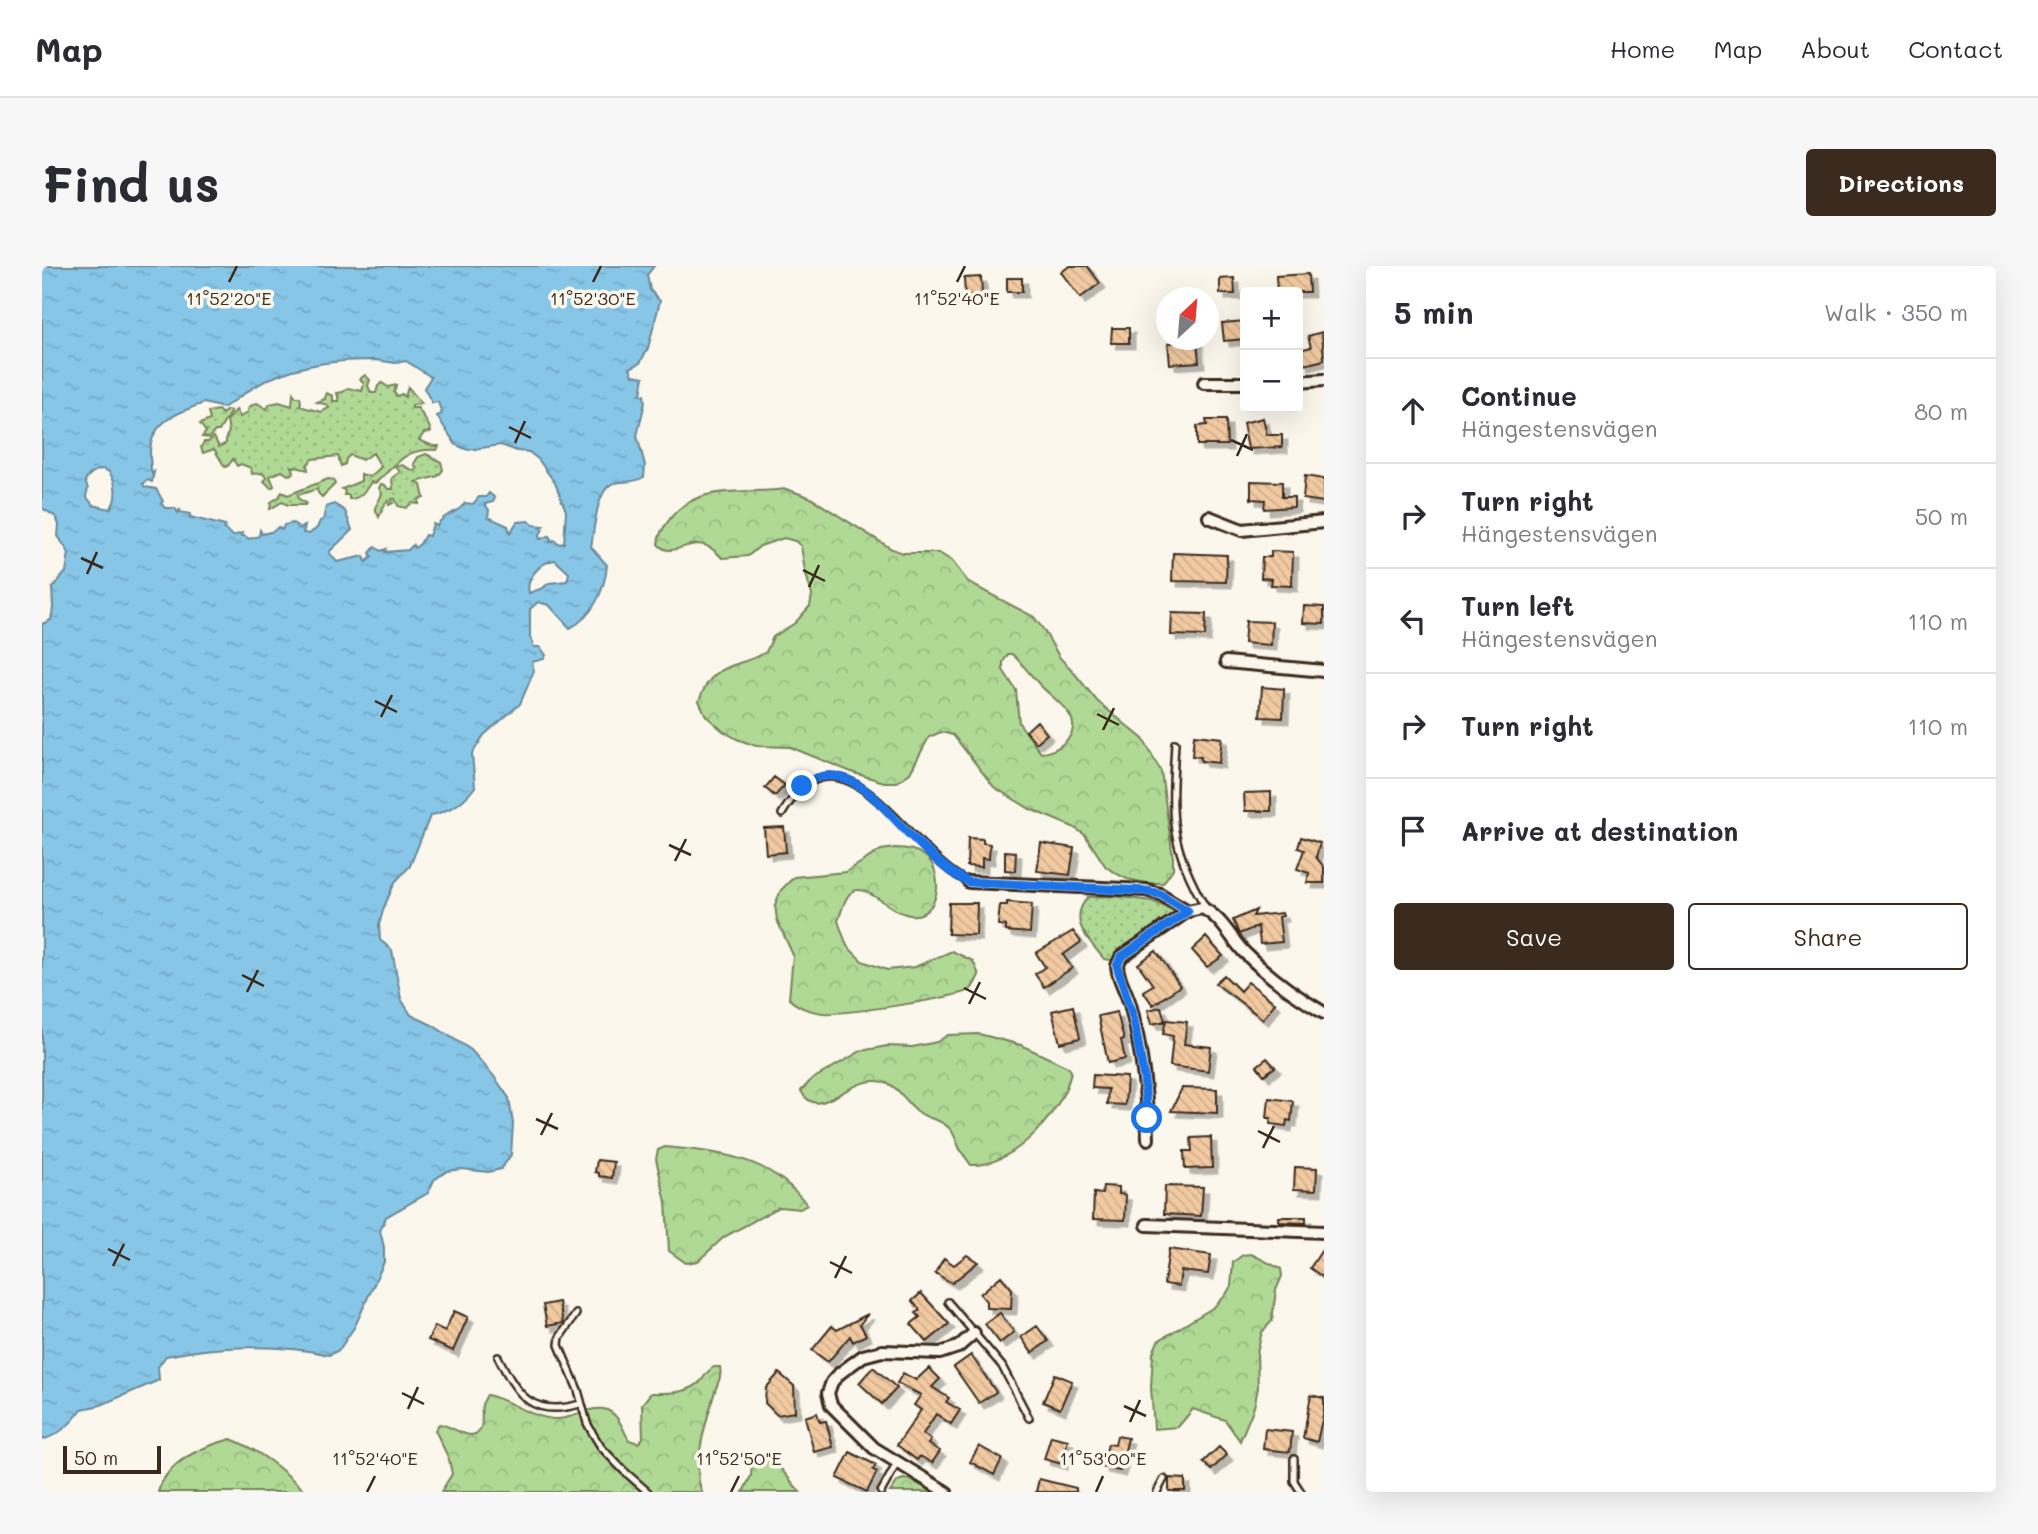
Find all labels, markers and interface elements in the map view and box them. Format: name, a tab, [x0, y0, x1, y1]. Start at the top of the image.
text: Map	[35, 27, 103, 70]
text: Home	[1610, 33, 1675, 64]
text: Map	[1713, 33, 1762, 64]
text: About	[1800, 33, 1870, 64]
text: Contact	[1908, 33, 2003, 64]
button: Directions	[1806, 149, 1996, 216]
text: Find us	[42, 151, 220, 214]
text: 11°52'20"E	[186, 286, 272, 310]
text: 11°52'30"E	[550, 286, 636, 310]
text: 11°52'40"E	[914, 286, 1000, 310]
north arrow	[1156, 287, 1219, 350]
map controls	[1240, 287, 1303, 413]
button: +	[1240, 287, 1303, 350]
text: 5 min	[1394, 292, 1474, 332]
text: Walk · 350 m	[1824, 297, 1968, 327]
button: −	[1240, 350, 1303, 413]
text: Continue	[1461, 379, 1577, 413]
icon: ahead	[1394, 392, 1432, 430]
text: 80 m	[1914, 396, 1968, 426]
text: Hängestensvägen	[1461, 413, 1657, 443]
text: Turn right	[1461, 484, 1594, 518]
icon: right	[1394, 497, 1432, 535]
text: 50 m	[1915, 501, 1968, 531]
text: Hängestensvägen	[1461, 518, 1657, 548]
text: Turn left	[1461, 589, 1574, 623]
icon: left	[1394, 602, 1432, 640]
text: 110 m	[1908, 606, 1968, 636]
text: Hängestensvägen	[1461, 623, 1657, 653]
icon: right	[1394, 707, 1432, 745]
text: Turn right	[1461, 709, 1594, 743]
text: 110 m	[1908, 711, 1968, 741]
route end	[786, 770, 817, 801]
icon: arrive	[1394, 812, 1432, 850]
text: Arrive at destination	[1461, 814, 1738, 848]
button: Save	[1394, 903, 1674, 970]
button: Share	[1688, 903, 1968, 970]
route start	[1131, 1102, 1162, 1133]
scale bar	[63, 1443, 161, 1475]
text: 50 m	[74, 1445, 118, 1470]
text: 11°52'40"E	[332, 1446, 418, 1470]
text: 11°52'50"E	[696, 1446, 782, 1470]
text: 11°53'00"E	[1060, 1446, 1146, 1470]

